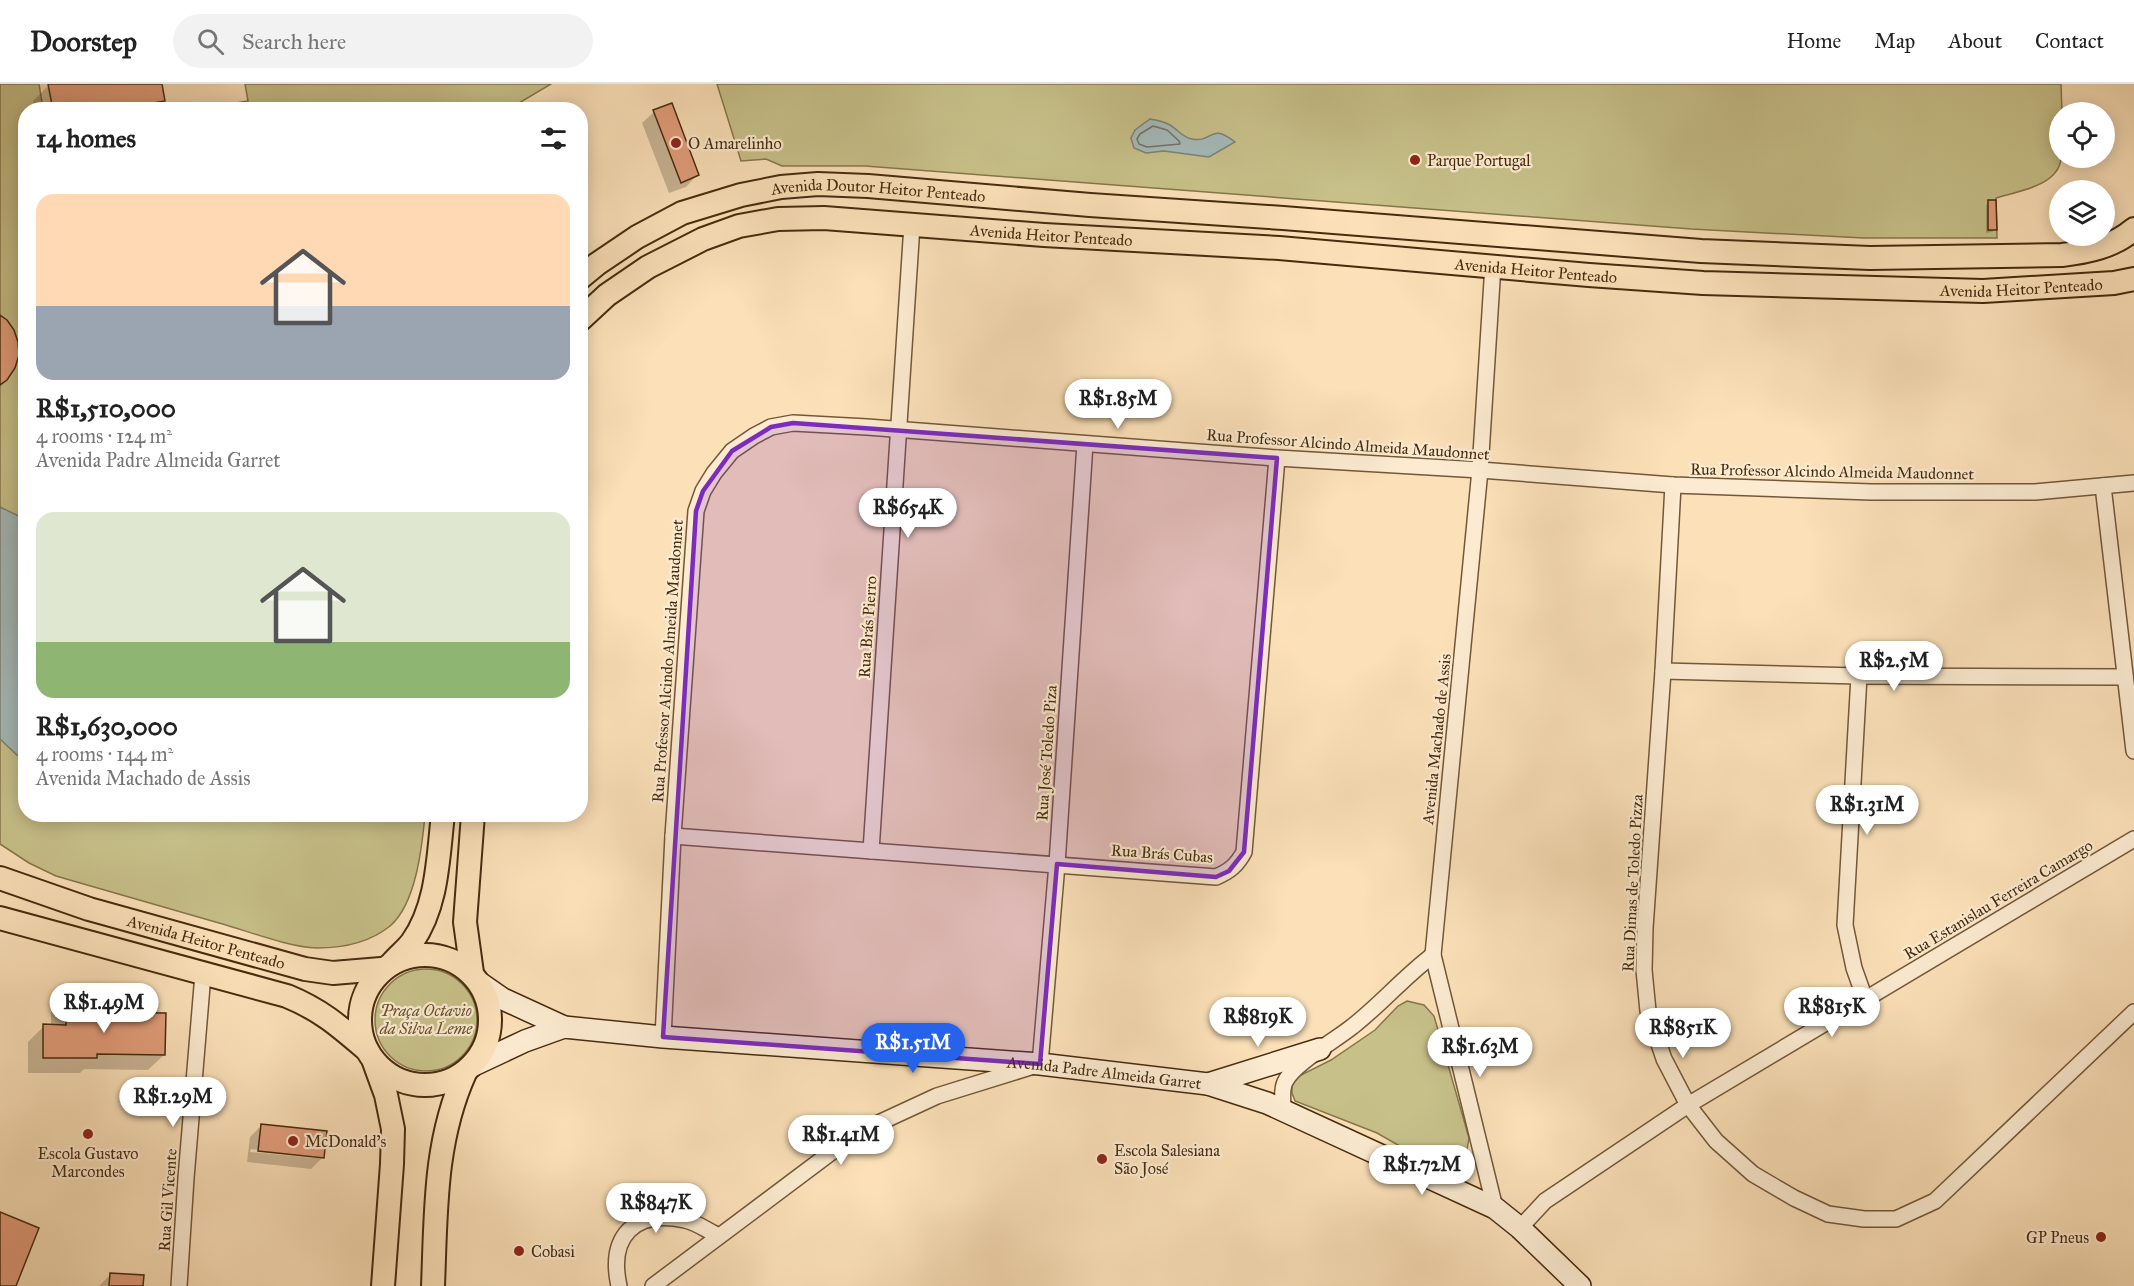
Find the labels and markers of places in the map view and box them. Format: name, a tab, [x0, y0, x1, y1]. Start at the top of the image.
place label: O Amarelinho	[688, 134, 782, 153]
marker: O Amarelinho	[669, 136, 683, 150]
place label: Parque Portugal	[1427, 151, 1531, 171]
marker: Parque Portugal	[1408, 153, 1422, 167]
pin: R$1.85M	[1063, 379, 1173, 430]
pin: R$654K	[859, 488, 957, 539]
pin: R$2.5M	[1845, 641, 1943, 692]
pin: R$1.31M	[1812, 785, 1922, 836]
pin: R$1.49M	[49, 983, 159, 1034]
pin: R$815K	[1783, 987, 1881, 1038]
pin: R$819K	[1209, 997, 1307, 1048]
pin: R$851K	[1634, 1008, 1732, 1059]
pin: R$1.51M	[858, 1023, 968, 1074]
pin: R$1.63M	[1425, 1027, 1535, 1078]
pin: R$1.29M	[118, 1077, 228, 1128]
pin: R$1.41M	[786, 1115, 896, 1166]
marker: Escola Gustavo Marcondes	[81, 1127, 95, 1141]
place label: McDonald's	[305, 1132, 386, 1151]
marker: McDonald's	[286, 1134, 300, 1148]
place label: Escola Salesiana São José	[1114, 1141, 1220, 1179]
place label: Escola Gustavo Marcondes	[38, 1144, 138, 1181]
pin: R$1.72M	[1367, 1145, 1477, 1196]
marker: Escola Salesiana São José	[1095, 1152, 1109, 1166]
pin: R$847K	[607, 1183, 705, 1234]
place label: GP Pneus	[2026, 1228, 2089, 1247]
marker: GP Pneus	[2094, 1230, 2108, 1244]
place label: Cobasi	[531, 1242, 575, 1261]
marker: Cobasi	[512, 1244, 526, 1258]

